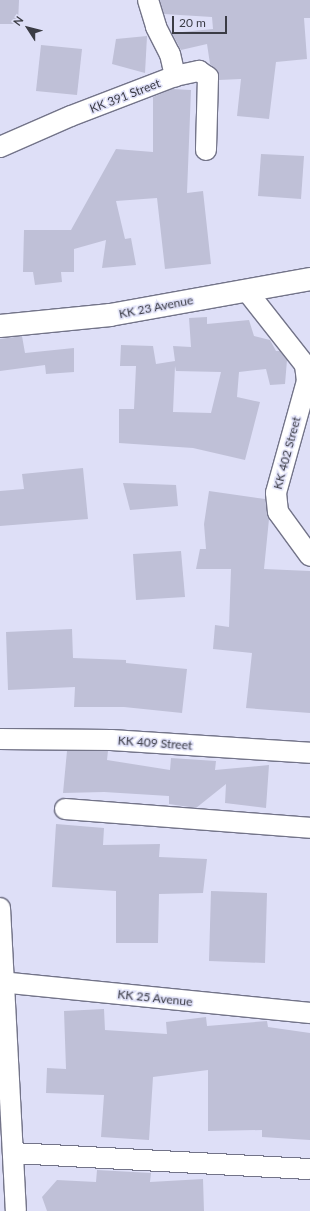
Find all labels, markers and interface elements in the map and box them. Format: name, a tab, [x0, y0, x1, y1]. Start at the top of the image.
north arrow	[8, 8, 48, 48]
scale bar	[174, 8, 229, 34]
text: N	[10, 13, 26, 28]
text: 20 m	[179, 15, 206, 30]
street label: KK 391 Street	[88, 76, 162, 116]
street label: KK 23 Avenue	[117, 293, 195, 321]
street label: KK 402 Street	[270, 415, 304, 491]
street label: KK 409 Street	[117, 733, 193, 753]
street label: KK 25 Avenue	[117, 987, 193, 1009]

